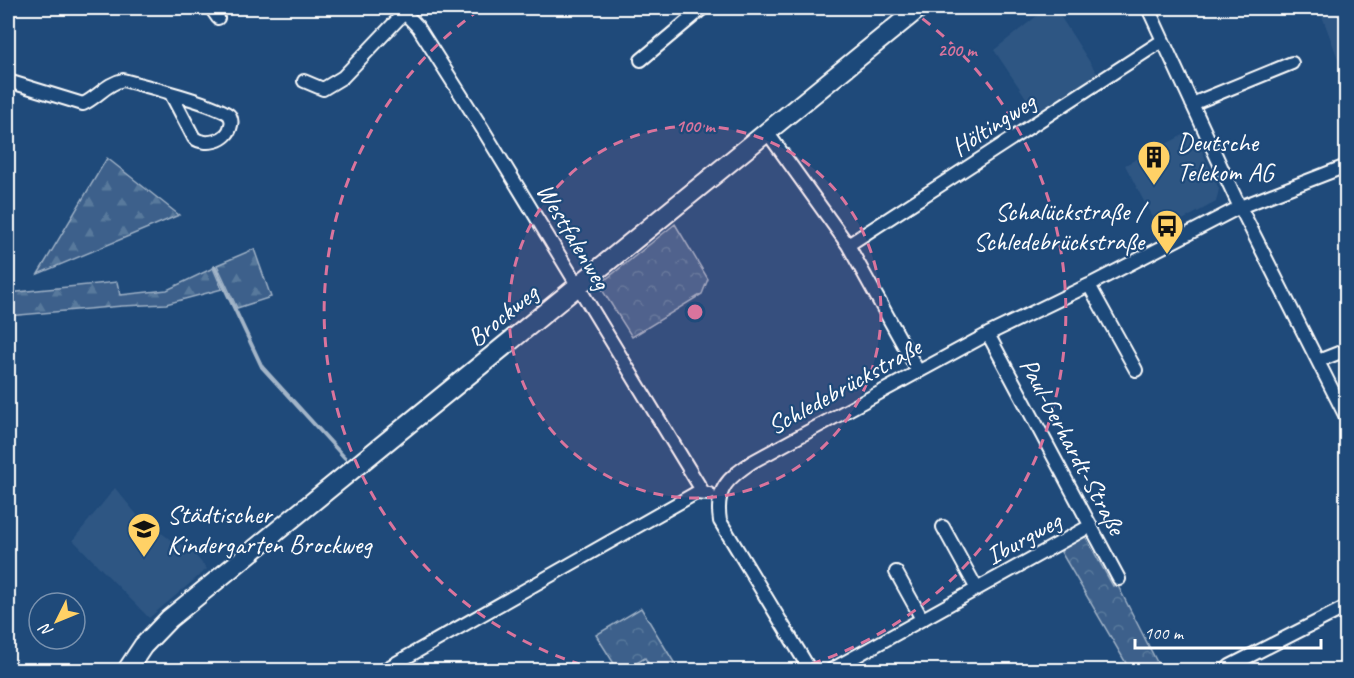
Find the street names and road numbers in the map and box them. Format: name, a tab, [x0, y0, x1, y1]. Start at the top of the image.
street label: Höltingweg	[945, 84, 1043, 164]
street label: Westfalenweg	[529, 177, 619, 297]
street label: Brockweg	[460, 276, 546, 354]
street label: Schledebrückstraße	[762, 329, 929, 442]
street label: Paul-Gerhardt-Straße	[1012, 352, 1134, 543]
street label: Iburgweg	[980, 504, 1068, 573]

